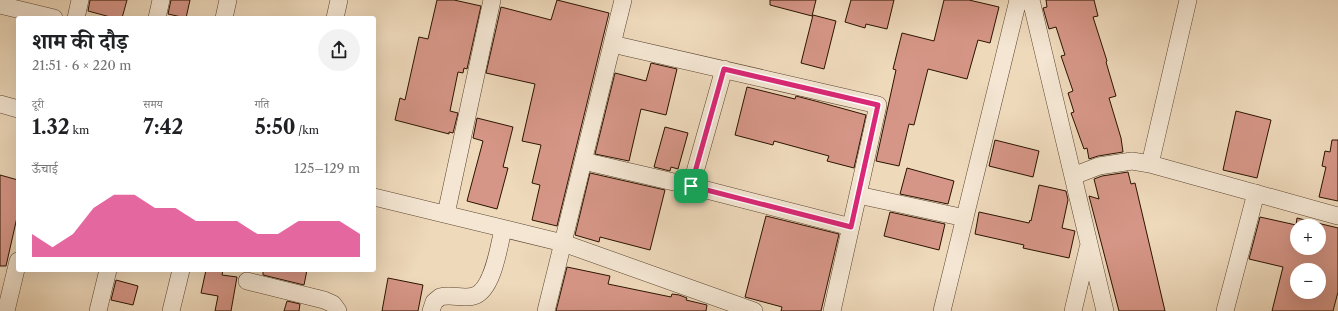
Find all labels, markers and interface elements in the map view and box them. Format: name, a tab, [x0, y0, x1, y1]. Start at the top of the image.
text: शाम की दौड़	[32, 28, 128, 55]
button: share	[318, 29, 360, 71]
text: 21:51 · 6 × 220 m	[32, 57, 131, 73]
text: दूरी	[32, 97, 44, 111]
text: समय	[143, 97, 163, 111]
text: गति	[255, 97, 269, 111]
text: 1.32	[32, 115, 70, 139]
text: 7:42	[143, 115, 183, 139]
text: 5:50	[255, 115, 295, 139]
text: km	[70, 123, 89, 137]
text: /km	[295, 123, 319, 137]
text: ऊँचाई	[32, 160, 58, 176]
text: 125–129 m	[294, 160, 360, 176]
pin	[674, 169, 708, 203]
icon: arrive	[680, 175, 702, 197]
map controls	[1290, 219, 1326, 299]
button: +	[1290, 219, 1326, 255]
button: −	[1290, 263, 1326, 299]

